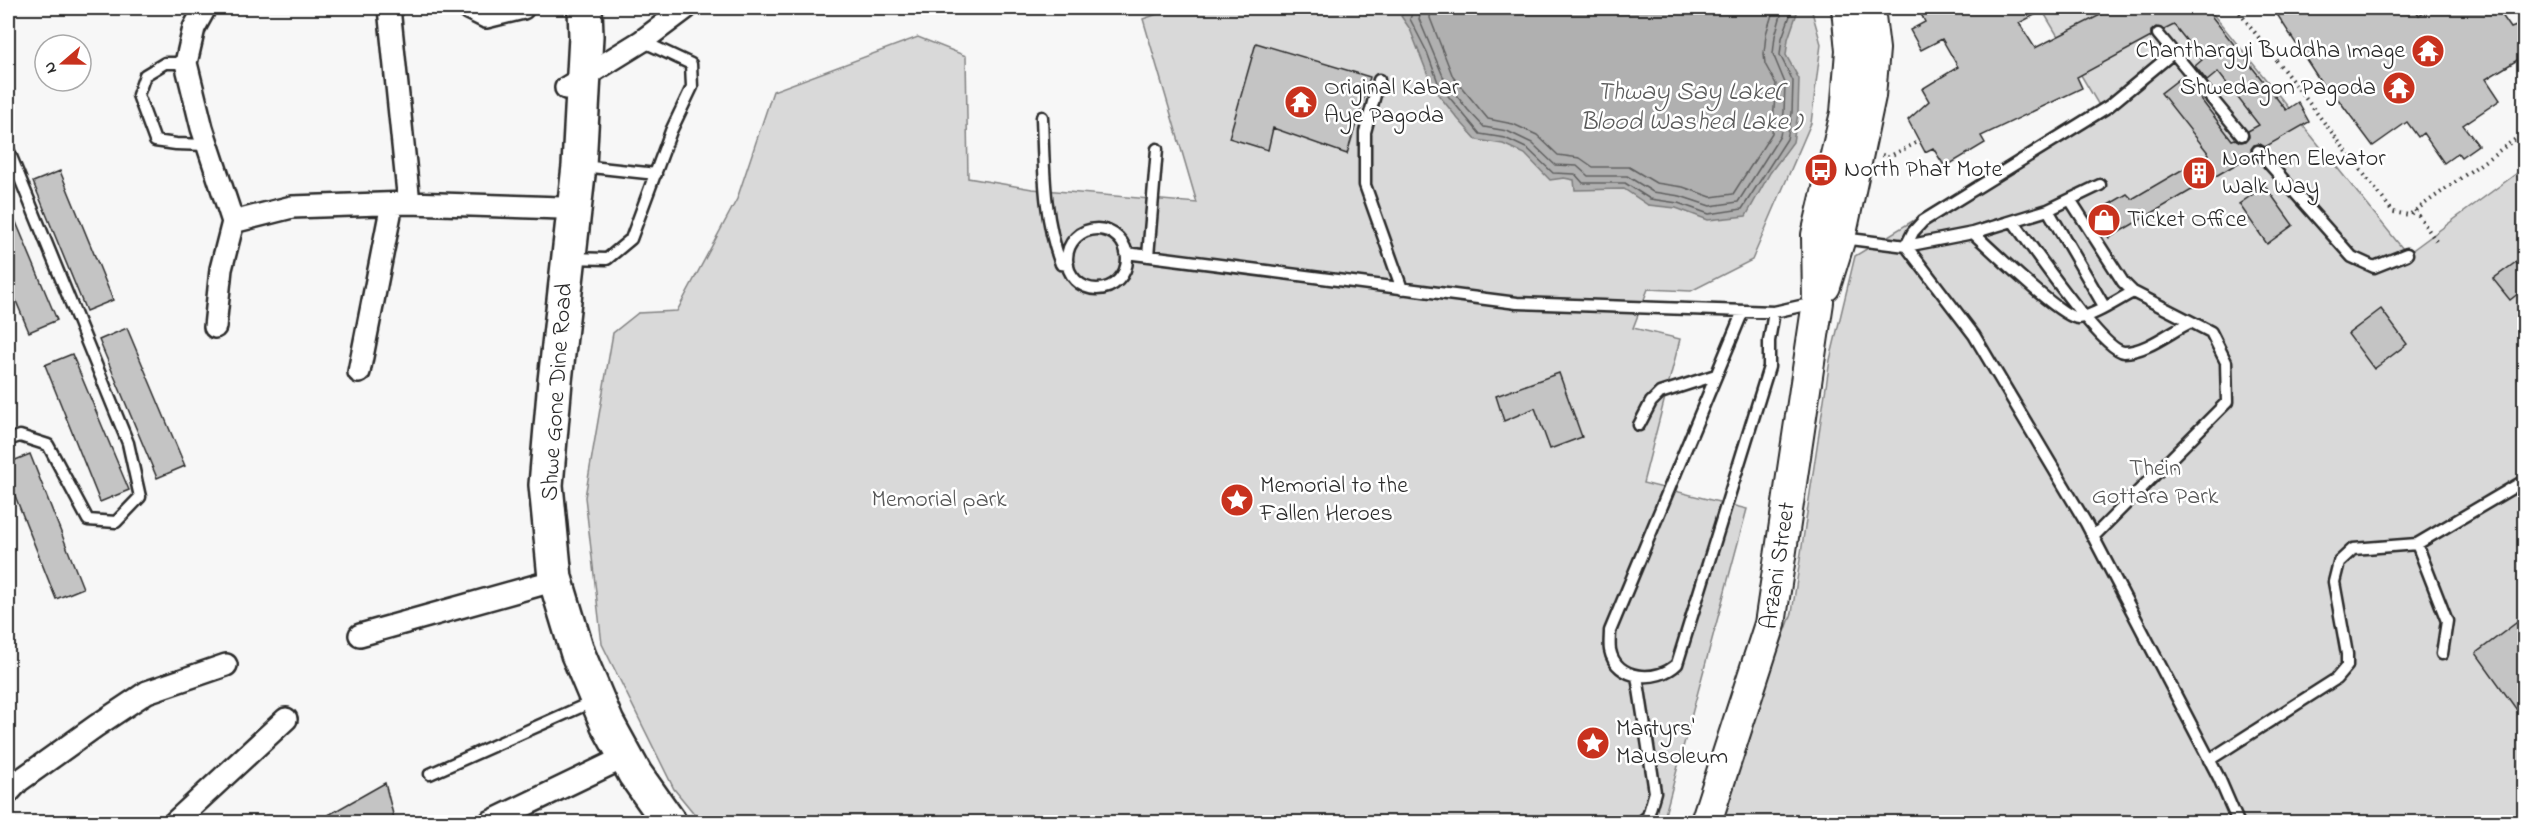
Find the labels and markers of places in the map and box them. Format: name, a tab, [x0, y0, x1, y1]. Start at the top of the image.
temple icon: Chanthargyi Buddha Image	[2410, 33, 2446, 69]
place label: Chanthargyi Buddha Image	[2135, 34, 2405, 70]
temple icon: Shwedagon Pagoda	[2381, 70, 2417, 106]
place label: Original Kabar Aye Pagoda	[1324, 71, 1460, 135]
place label: Shwedagon Pagoda	[2180, 71, 2376, 106]
temple icon: Original Kabar Aye Pagoda	[1283, 84, 1319, 120]
place label: Northen Elevator Walk Way	[2222, 142, 2386, 206]
bus stop icon: North Phat Mote	[1803, 152, 1839, 188]
place label: North Phat Mote	[1844, 153, 2003, 188]
building icon: Northen Elevator Walk Way	[2181, 155, 2217, 191]
shop icon: Ticket Office	[2086, 202, 2122, 238]
place label: Ticket Office	[2127, 203, 2247, 238]
place label: Memorial to the Fallen Heroes	[1259, 469, 1408, 532]
place icon: Memorial to the Fallen Heroes	[1219, 482, 1255, 518]
place label: Martyrs' Mausoleum	[1616, 712, 1728, 775]
place icon: Martyrs' Mausoleum	[1575, 725, 1611, 761]

